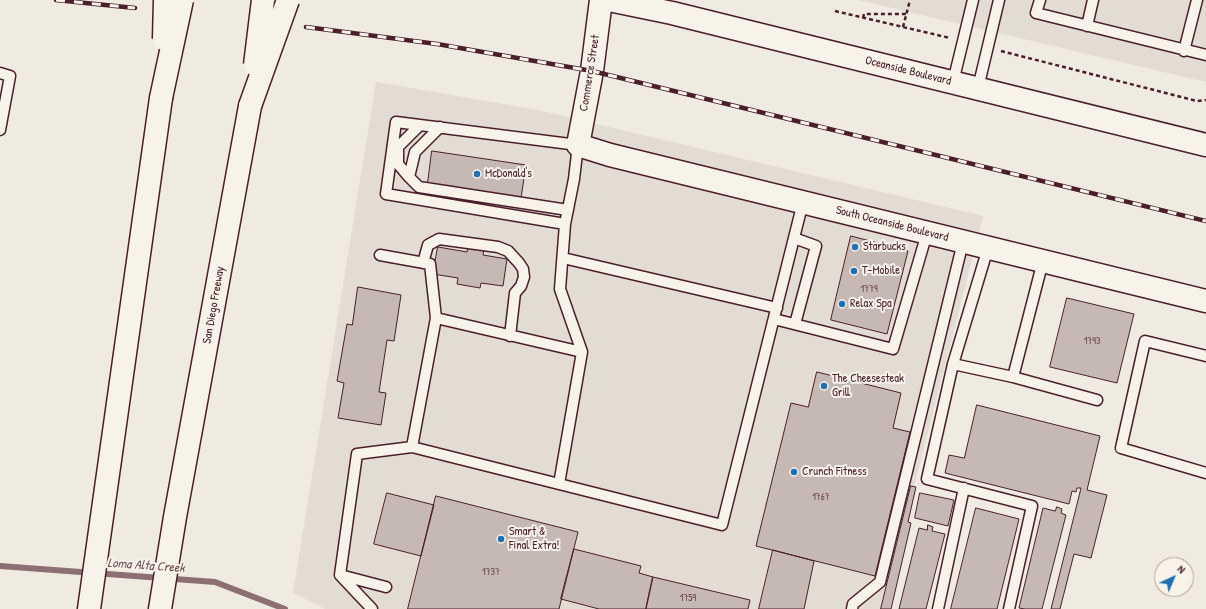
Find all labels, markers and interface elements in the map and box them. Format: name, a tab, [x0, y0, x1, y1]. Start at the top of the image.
street label: Commerce Street	[577, 34, 603, 112]
street label: Oceanside Boulevard	[863, 53, 953, 89]
place label: McDonald's	[485, 167, 532, 181]
marker: McDonald's	[472, 169, 482, 179]
street label: South Oceanside Boulevard	[834, 203, 950, 245]
place label: Starbucks	[863, 240, 906, 254]
marker: Starbucks	[850, 242, 860, 252]
place label: T-Mobile	[862, 264, 900, 278]
street label: San Diego Freeway	[200, 265, 228, 345]
marker: T-Mobile	[849, 266, 859, 276]
house number: 1779	[860, 283, 878, 295]
place label: Relax Spa	[850, 297, 892, 311]
marker: Relax Spa	[837, 299, 847, 309]
house number: 1793	[1084, 335, 1100, 347]
place label: The Cheesesteak Grill	[832, 372, 904, 400]
marker: The Cheesesteak Grill	[819, 381, 829, 391]
place label: Crunch Fitness	[802, 465, 867, 479]
marker: Crunch Fitness	[789, 467, 799, 477]
house number: 1767	[812, 491, 830, 503]
place label: Smart & Final Extra!	[509, 525, 559, 553]
marker: Smart & Final Extra!	[496, 534, 506, 544]
water label: Loma Alta Creek	[107, 556, 185, 576]
north arrow	[1154, 557, 1194, 597]
text: N	[1175, 562, 1189, 576]
house number: 1737	[482, 566, 500, 578]
house number: 1759	[680, 592, 696, 604]

